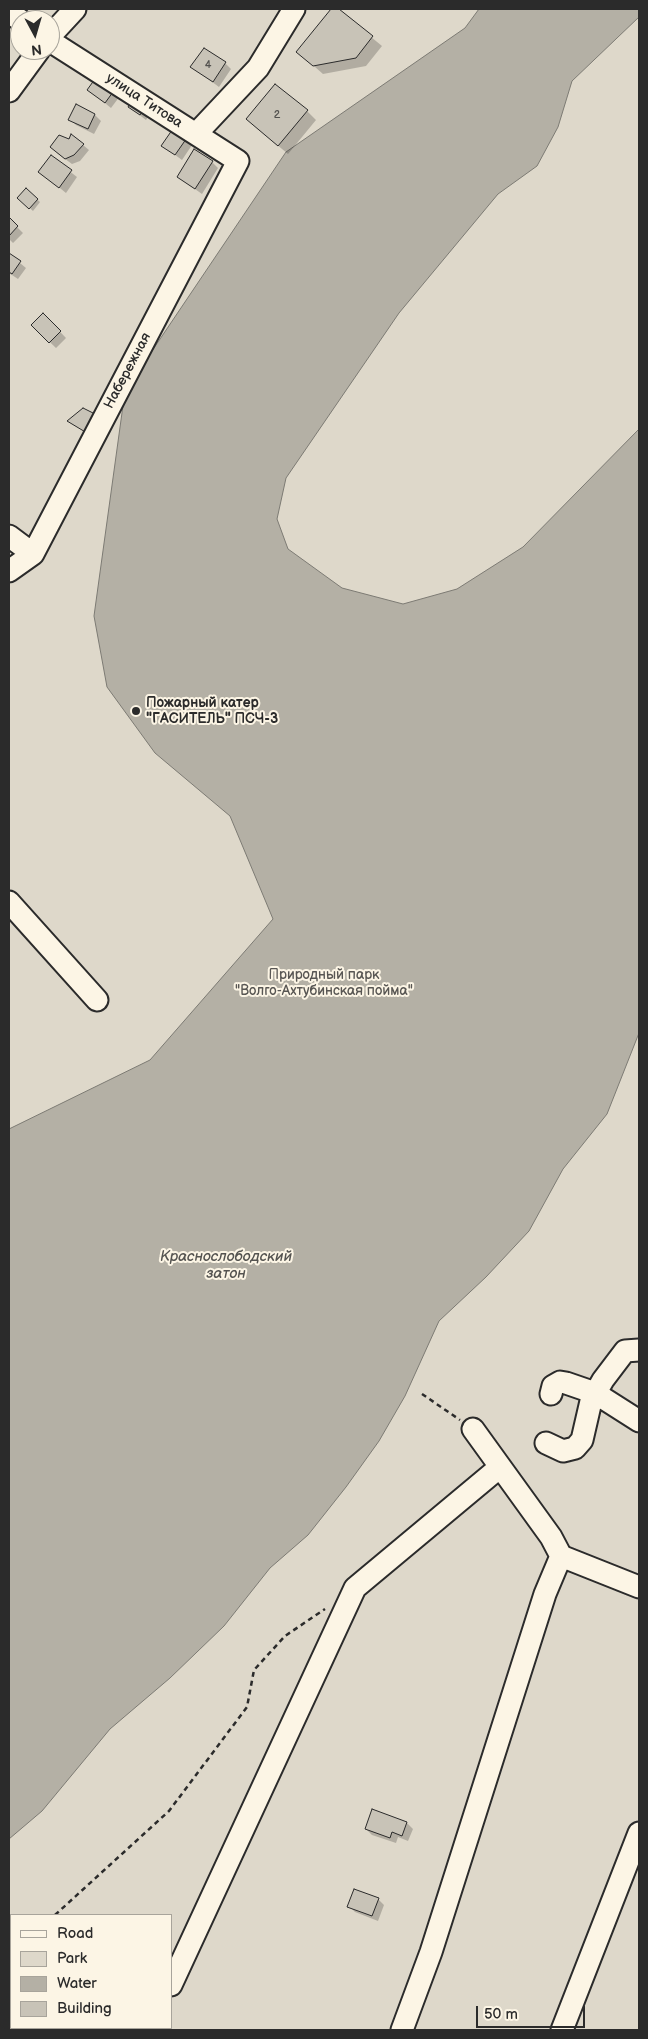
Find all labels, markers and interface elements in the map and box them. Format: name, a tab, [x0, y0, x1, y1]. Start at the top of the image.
north arrow	[10, 10, 60, 60]
text: N	[30, 40, 43, 58]
house number: 4	[205, 58, 211, 72]
street label: улица Титова	[103, 70, 185, 132]
house number: 2	[274, 108, 280, 122]
street label: Набережная	[101, 330, 155, 412]
place label: Пожарный катер "ГАСИТЕЛЬ" ПСЧ-3	[146, 695, 278, 728]
marker: Пожарный катер "ГАСИТЕЛЬ" ПСЧ-3	[130, 705, 142, 717]
park label: Природный парк "Волго-Ахтубинская пойма"	[235, 967, 413, 1000]
water label: Краснослободский затон	[160, 1248, 292, 1283]
legend	[10, 1914, 172, 2029]
text: Road	[57, 1924, 93, 1943]
text: Park	[57, 1949, 87, 1968]
text: Water	[57, 1974, 97, 1993]
scale bar	[478, 1996, 587, 2028]
text: Building	[57, 1999, 112, 2018]
text: 50 m	[484, 2005, 518, 2024]

